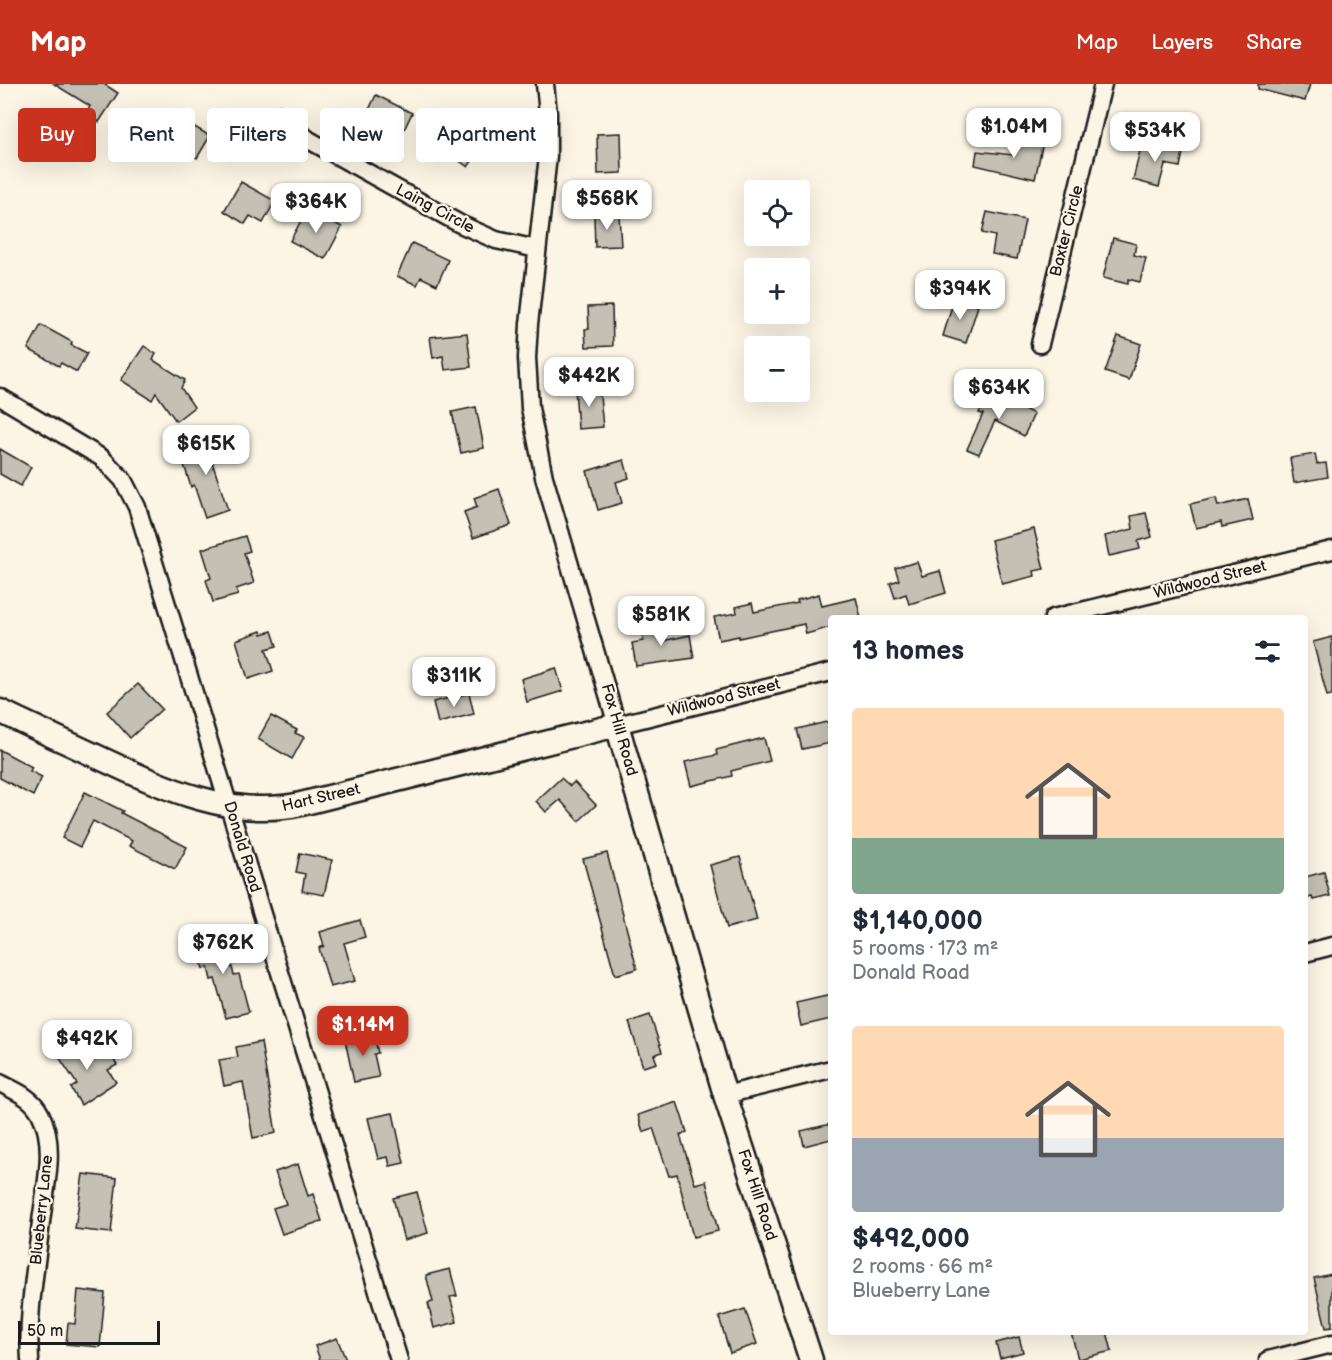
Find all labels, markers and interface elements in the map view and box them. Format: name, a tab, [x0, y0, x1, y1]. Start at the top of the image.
text: Map	[30, 26, 86, 59]
text: Map	[1076, 30, 1118, 55]
text: Layers	[1151, 30, 1213, 55]
text: Share	[1246, 30, 1302, 55]
chip: Buy	[18, 108, 96, 162]
chip: Rent	[108, 108, 195, 162]
chip: Filters	[207, 108, 308, 162]
chip: New	[320, 108, 404, 162]
chip: Apartment	[416, 108, 557, 162]
pin: $1.04M	[965, 108, 1063, 159]
pin: $534K	[1113, 112, 1197, 163]
text: $1.04M	[980, 115, 1048, 139]
text: $534K	[1124, 119, 1186, 143]
street label: Laing Circle	[393, 180, 478, 238]
pin: $568K	[565, 180, 649, 231]
map controls	[744, 180, 810, 402]
button: locate	[744, 180, 810, 246]
pin: $364K	[274, 183, 358, 234]
street label: Baxter Circle	[1046, 183, 1088, 279]
text: $568K	[576, 187, 638, 211]
text: $364K	[285, 190, 347, 214]
button: +	[744, 258, 810, 324]
pin: $394K	[918, 270, 1002, 321]
text: $394K	[929, 277, 991, 301]
button: −	[744, 336, 810, 402]
pin: $442K	[547, 357, 631, 408]
text: $442K	[558, 364, 620, 388]
pin: $634K	[957, 369, 1041, 420]
text: $634K	[968, 376, 1030, 400]
pin: $615K	[164, 425, 248, 476]
text: $615K	[177, 432, 235, 456]
street label: Wildwood Street	[1152, 557, 1268, 603]
pin: $581K	[619, 596, 703, 647]
text: $581K	[632, 603, 690, 627]
icon: filters	[1251, 635, 1284, 668]
text: 13 homes	[852, 636, 964, 667]
pin: $311K	[412, 657, 496, 708]
text: $311K	[426, 664, 482, 688]
street label: Wildwood Street	[666, 675, 782, 721]
street label: Fox Hill Road	[597, 682, 641, 778]
icon: home	[1014, 747, 1122, 855]
street label: Hart Street	[280, 780, 362, 816]
street label: Donald Road	[219, 799, 265, 895]
text: $1,140,000	[852, 906, 983, 937]
pin: $762K	[181, 924, 265, 975]
text: $762K	[192, 931, 254, 955]
text: 5 rooms · 173 m²	[852, 937, 998, 961]
text: Donald Road	[852, 961, 970, 985]
pin: $1.14M	[314, 1006, 412, 1057]
text: $1.14M	[331, 1013, 395, 1037]
pin: $492K	[45, 1020, 129, 1071]
text: $492K	[56, 1027, 118, 1051]
icon: home	[1014, 1065, 1122, 1173]
street label: Fox Hill Road	[733, 1147, 781, 1243]
street label: Blueberry Lane	[27, 1154, 57, 1266]
text: $492,000	[852, 1224, 970, 1255]
text: 2 rooms · 66 m²	[852, 1255, 993, 1279]
text: Blueberry Lane	[852, 1279, 990, 1303]
scale bar	[18, 1318, 160, 1346]
text: 50 m	[27, 1322, 63, 1341]

